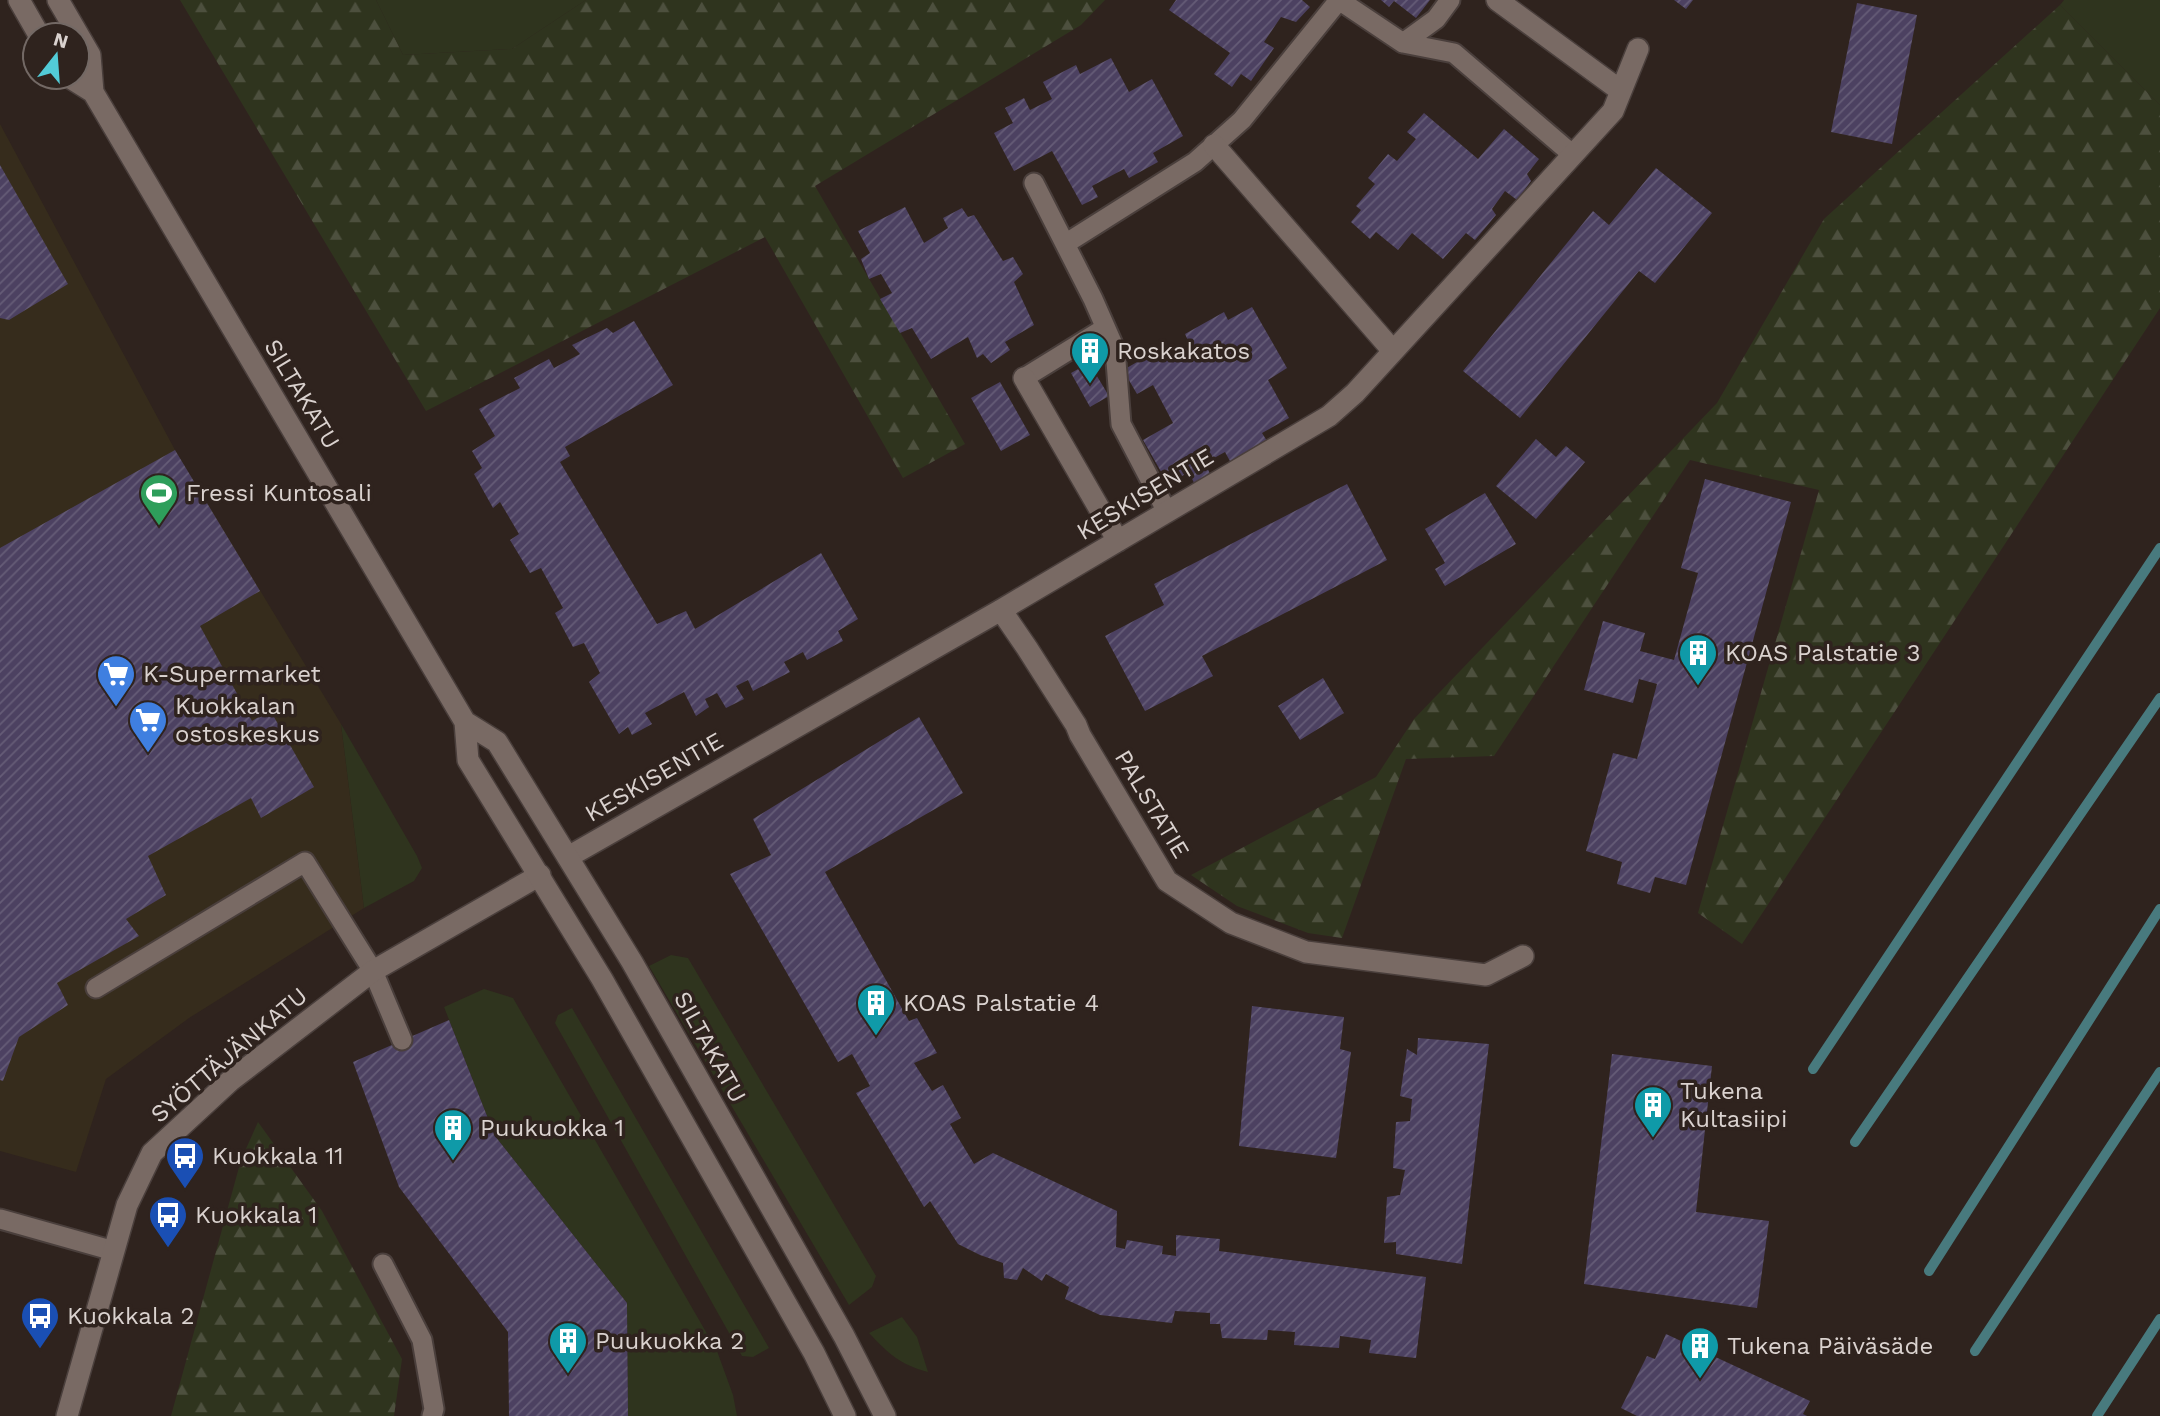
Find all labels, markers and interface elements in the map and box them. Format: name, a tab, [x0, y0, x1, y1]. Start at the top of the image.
north arrow	[21, 21, 91, 91]
text: N	[51, 27, 71, 53]
building icon: Roskakatos	[1069, 330, 1111, 385]
street label: SILTAKATU	[258, 334, 346, 454]
place label: Roskakatos	[1117, 337, 1250, 365]
street label: KESKISENTIE	[1072, 442, 1218, 546]
sports icon: Fressi Kuntosali	[138, 472, 180, 527]
place label: Fressi Kuntosali	[186, 479, 372, 507]
building icon: KOAS Palstatie 3	[1677, 632, 1719, 687]
place label: KOAS Palstatie 3	[1725, 639, 1921, 667]
supermarket icon: K-Supermarket	[95, 653, 137, 708]
place label: K-Supermarket	[143, 660, 321, 688]
place label: Kuokkalan ostoskeskus	[175, 692, 320, 748]
supermarket icon: Kuokkalan ostoskeskus	[127, 699, 169, 754]
street label: KESKISENTIE	[580, 726, 728, 828]
street label: PALSTATIE	[1109, 745, 1195, 863]
street label: SYÖTTÄJÄNKATU	[145, 981, 313, 1129]
building icon: KOAS Palstatie 4	[855, 982, 897, 1037]
street label: SILTAKATU	[668, 986, 752, 1108]
place label: KOAS Palstatie 4	[903, 989, 1099, 1017]
place label: Tukena Kultasiipi	[1680, 1077, 1787, 1133]
building icon: Tukena Kultasiipi	[1632, 1084, 1674, 1139]
building icon: Puukuokka 1	[432, 1107, 474, 1162]
place label: Puukuokka 1	[480, 1114, 624, 1142]
bus stop icon: Kuokkala 11	[164, 1135, 206, 1190]
place label: Kuokkala 11	[212, 1142, 344, 1170]
bus stop icon: Kuokkala 1	[147, 1194, 189, 1249]
place label: Kuokkala 1	[195, 1201, 317, 1229]
bus stop icon: Kuokkala 2	[19, 1295, 61, 1350]
place label: Kuokkala 2	[67, 1302, 194, 1330]
building icon: Puukuokka 2	[547, 1320, 589, 1375]
building icon: Tukena Päiväsäde	[1679, 1325, 1721, 1380]
place label: Puukuokka 2	[595, 1327, 744, 1355]
place label: Tukena Päiväsäde	[1727, 1332, 1933, 1360]

